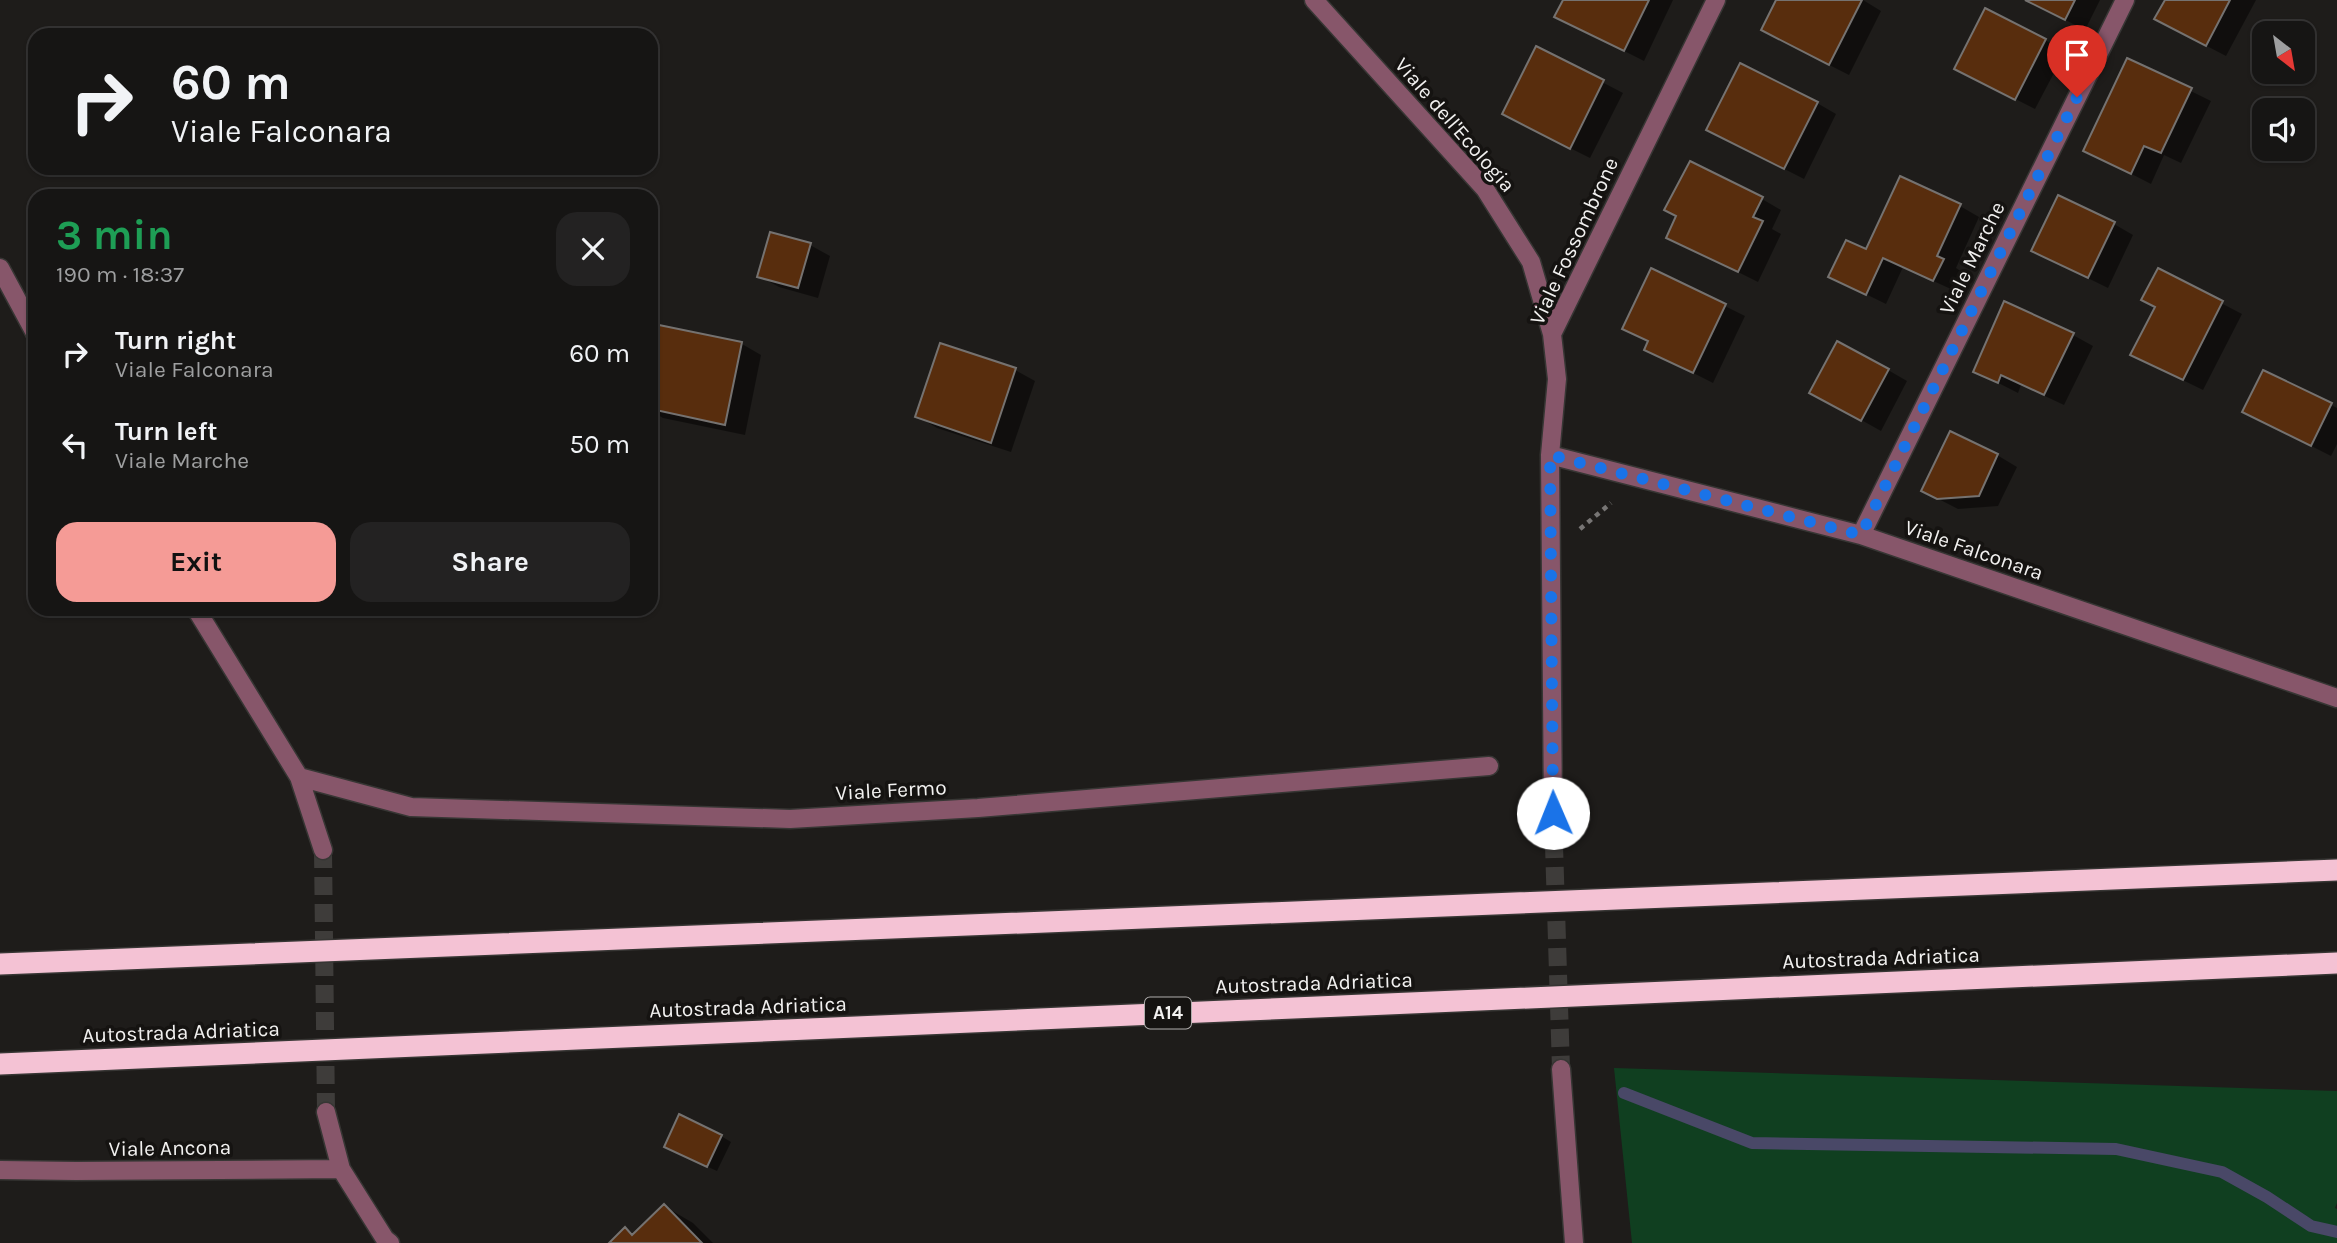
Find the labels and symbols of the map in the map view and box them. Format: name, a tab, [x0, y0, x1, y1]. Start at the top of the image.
north arrow	[2252, 21, 2315, 84]
pin	[2047, 25, 2107, 97]
street label: Viale dell'Ecologia	[1390, 53, 1520, 197]
street label: Viale Fossombrone	[1525, 154, 1623, 328]
street label: Viale Marche	[1934, 198, 2010, 318]
street label: Viale Falconara	[1902, 515, 2046, 585]
street label: Viale Fermo	[835, 775, 947, 805]
position arrow	[1516, 776, 1590, 850]
street label: Autostrada Adriatica	[1782, 943, 1980, 973]
street label: Autostrada Adriatica	[1215, 968, 1413, 998]
street label: Autostrada Adriatica	[649, 992, 847, 1022]
road number: A14	[1145, 998, 1191, 1028]
street label: Autostrada Adriatica	[82, 1017, 280, 1047]
street label: Viale Ancona	[109, 1135, 231, 1161]

